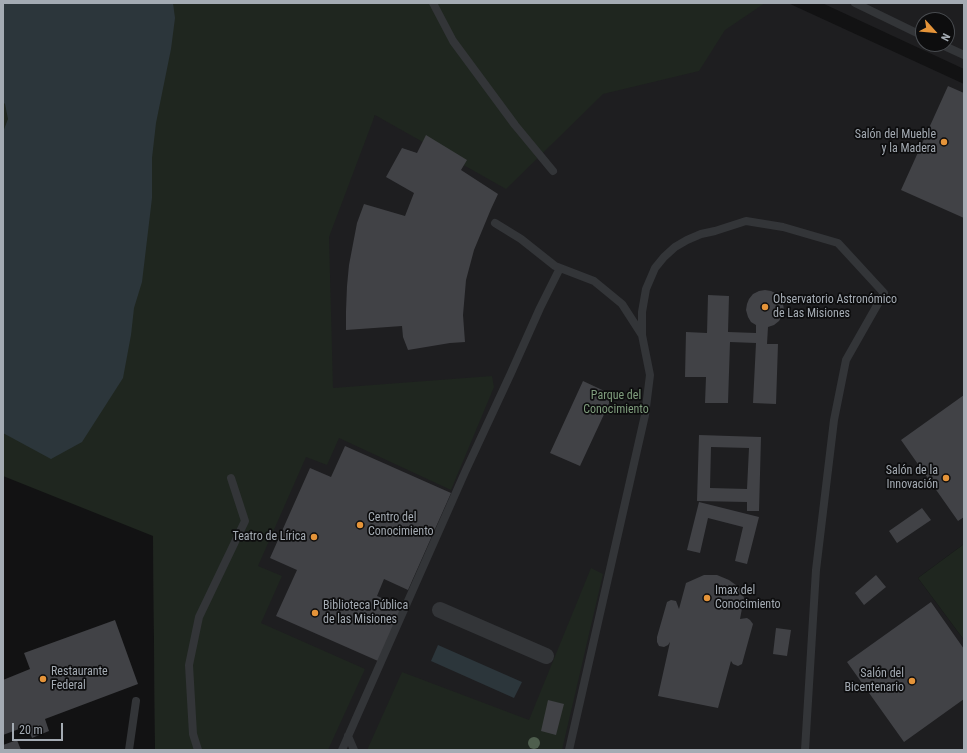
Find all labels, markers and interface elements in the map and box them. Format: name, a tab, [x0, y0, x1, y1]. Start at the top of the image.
north arrow	[915, 12, 955, 52]
text: N	[938, 31, 953, 43]
place label: Salón del Mueble y la Madera	[855, 128, 936, 156]
marker: Salón del Mueble y la Madera	[939, 137, 949, 147]
place label: Observatorio Astronómico de Las Misiones	[773, 293, 897, 321]
marker: Observatorio Astronómico de Las Misiones	[760, 302, 770, 312]
park label: Parque del Conocimiento	[583, 389, 649, 417]
place label: Salón de la Innovación	[886, 464, 938, 492]
marker: Salón de la Innovación	[941, 473, 951, 483]
place label: Centro del Conocimiento	[368, 511, 434, 539]
marker: Centro del Conocimiento	[355, 520, 365, 530]
place label: Teatro de Lírica	[233, 530, 306, 544]
marker: Teatro de Lírica	[309, 532, 319, 542]
place label: Imax del Conocimiento	[715, 584, 781, 612]
marker: Imax del Conocimiento	[702, 593, 712, 603]
place label: Biblioteca Pública de las Misiones	[323, 599, 408, 627]
marker: Biblioteca Pública de las Misiones	[310, 608, 320, 618]
place label: Restaurante Federal	[51, 665, 108, 693]
place label: Salón del Bicentenario	[845, 667, 904, 695]
marker: Restaurante Federal	[38, 674, 48, 684]
marker: Salón del Bicentenario	[907, 676, 917, 686]
scale bar	[14, 715, 65, 741]
text: 20 m	[19, 723, 43, 737]

